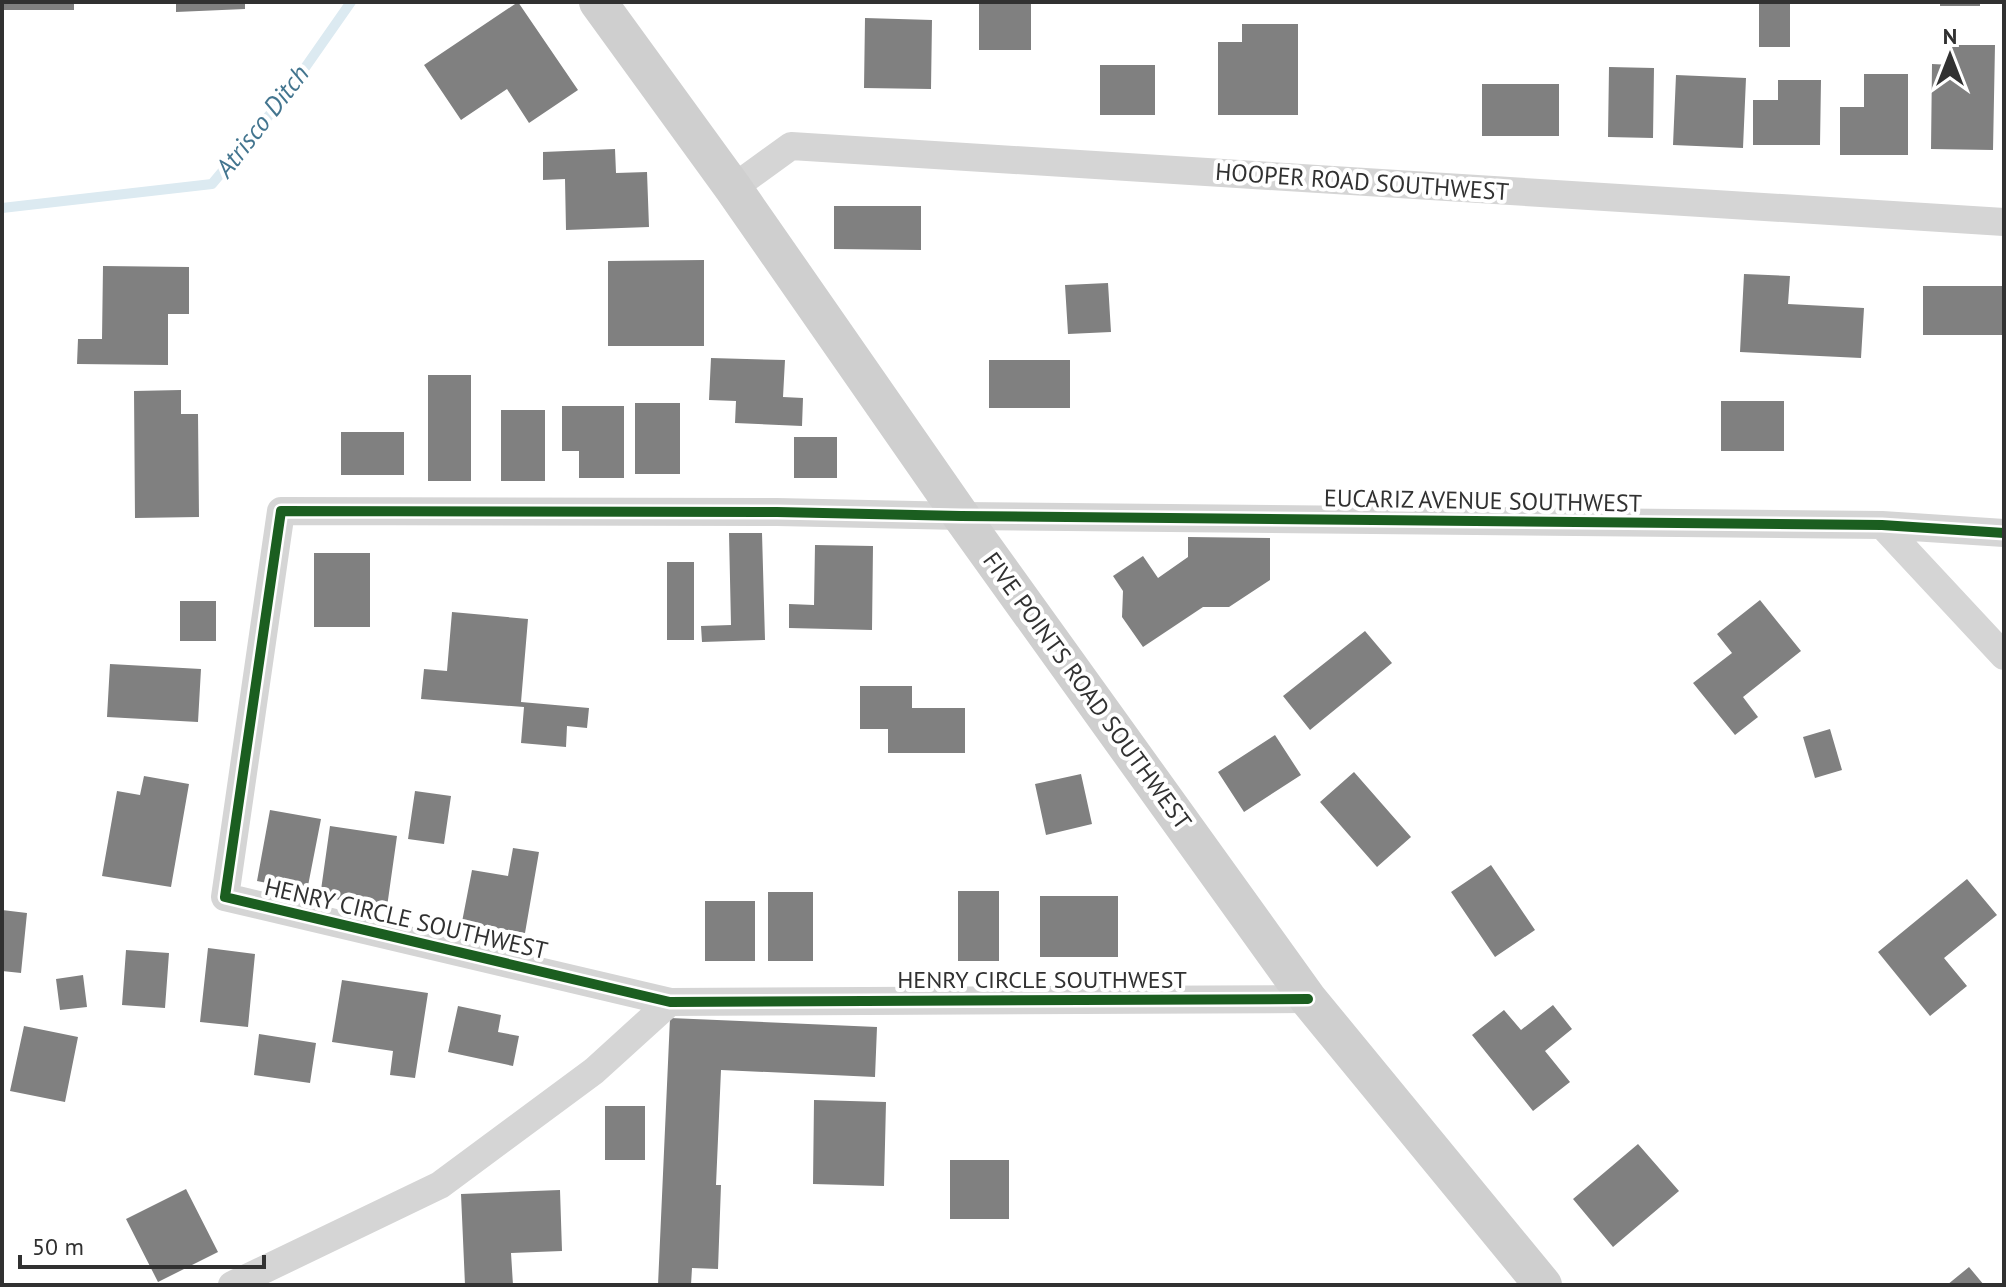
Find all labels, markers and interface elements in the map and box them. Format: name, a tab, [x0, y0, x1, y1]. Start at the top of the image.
north arrow	[1910, 16, 1990, 96]
text: N	[1943, 22, 1957, 50]
water label: Atrisco Ditch	[207, 58, 316, 184]
street label: HOOPER ROAD SOUTHWEST	[1214, 156, 1510, 207]
street label: EUCARIZ AVENUE SOUTHWEST	[1324, 482, 1642, 519]
street label: FIVE POINTS ROAD SOUTHWEST	[976, 546, 1199, 836]
street label: HENRY CIRCLE SOUTHWEST	[262, 871, 551, 966]
street label: HENRY CIRCLE SOUTHWEST	[897, 964, 1187, 995]
scale bar	[20, 1219, 264, 1269]
text: 50 m	[32, 1231, 84, 1262]

